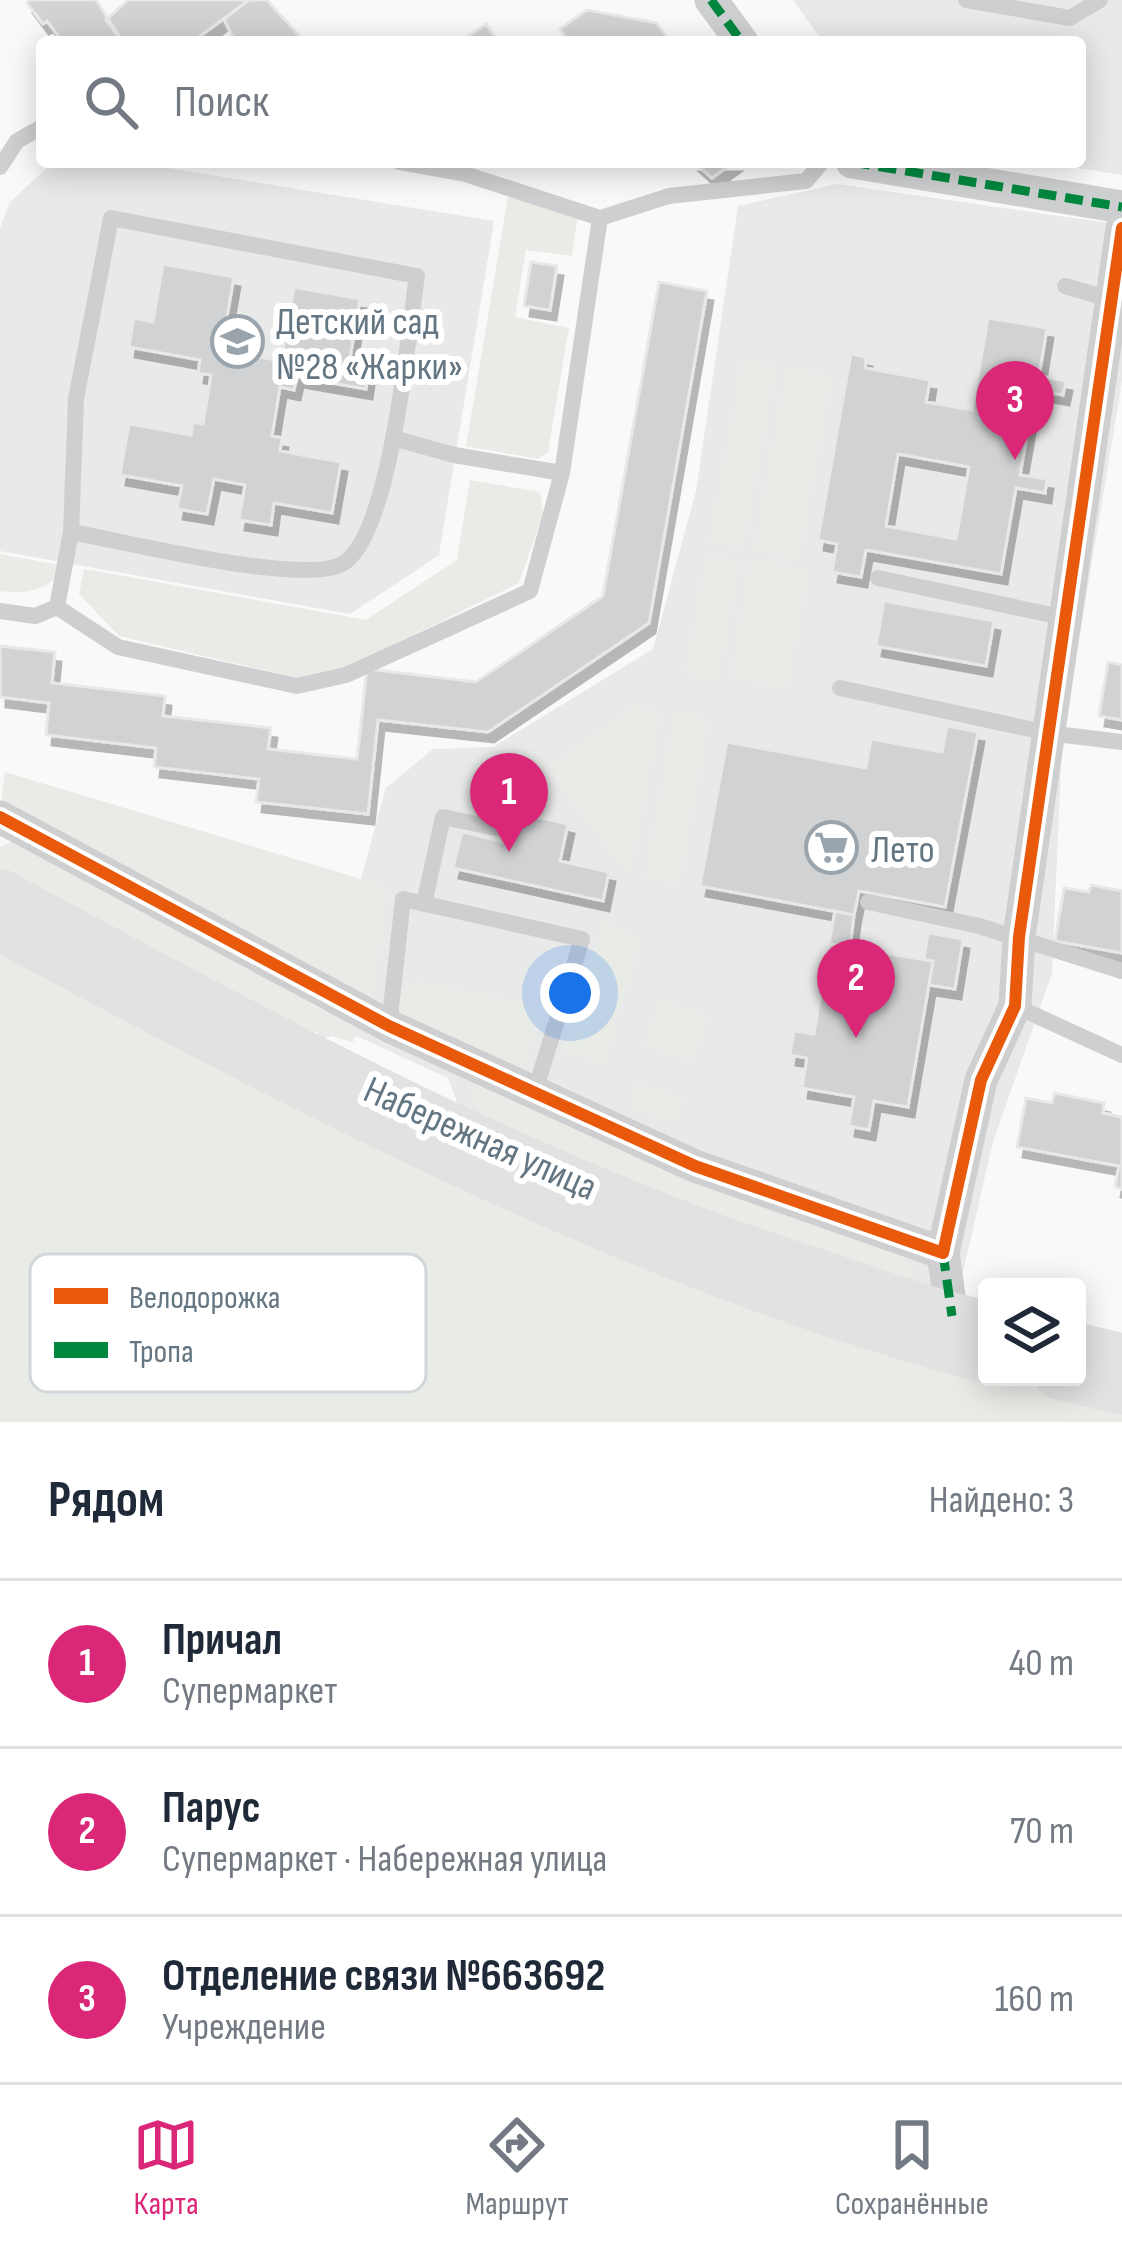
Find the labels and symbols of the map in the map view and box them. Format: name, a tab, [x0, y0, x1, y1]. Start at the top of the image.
place label: Детский сад №28 «Жарки»	[276, 299, 463, 391]
school or university icon: Детский сад №28 «Жарки»	[209, 314, 265, 370]
pin: 3	[976, 361, 1054, 460]
pin: 1	[470, 753, 548, 852]
supermarket icon: Лето	[804, 820, 860, 876]
place label: Лето	[871, 827, 935, 874]
pin: 2	[817, 939, 895, 1038]
your location	[540, 963, 600, 1023]
street label: Набережная улица	[356, 1067, 604, 1212]
legend	[30, 1254, 426, 1392]
text: Велодорожка	[129, 1278, 281, 1318]
text: Тропа	[129, 1332, 194, 1372]

